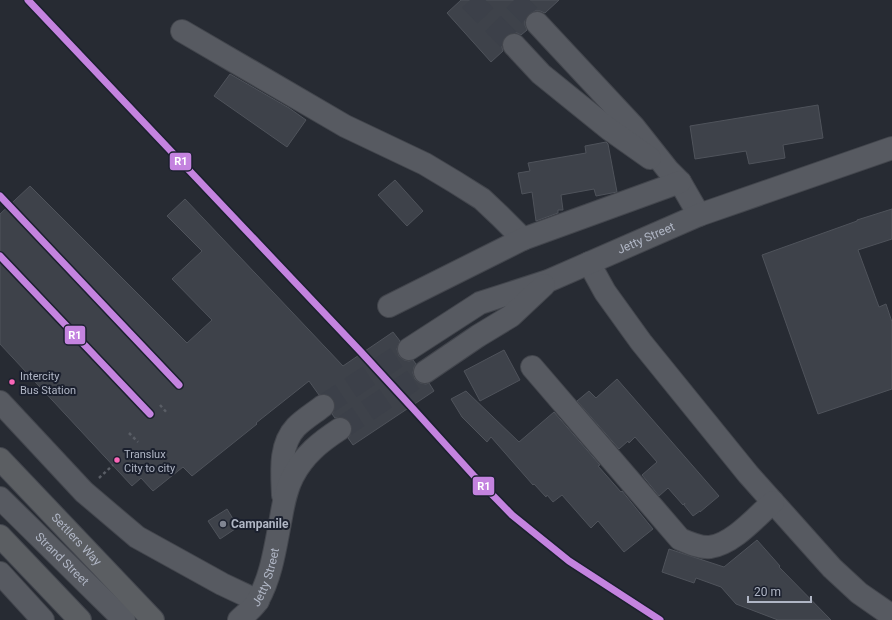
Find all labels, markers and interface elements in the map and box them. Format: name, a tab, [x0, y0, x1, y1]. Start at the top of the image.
line badge: R1	[169, 152, 192, 171]
text: R1	[174, 155, 188, 168]
street label: Jetty Street	[615, 219, 677, 257]
line badge: R1	[64, 325, 86, 345]
text: R1	[68, 329, 82, 342]
place label: Intercity Bus Station	[20, 370, 76, 397]
marker: Intercity Bus Station	[7, 377, 17, 387]
place label: Translux City to city	[124, 448, 176, 475]
marker: Translux City to city	[112, 455, 122, 465]
line badge: R1	[472, 476, 495, 496]
text: R1	[477, 480, 491, 493]
street label: Settlers Way	[48, 511, 105, 569]
place label: Campanile	[231, 517, 289, 531]
marker: Campanile	[218, 519, 228, 529]
street label: Strand Street	[32, 530, 92, 588]
street label: Jetty Street	[249, 547, 282, 609]
scale bar	[748, 578, 811, 604]
text: 20 m	[754, 585, 781, 599]

